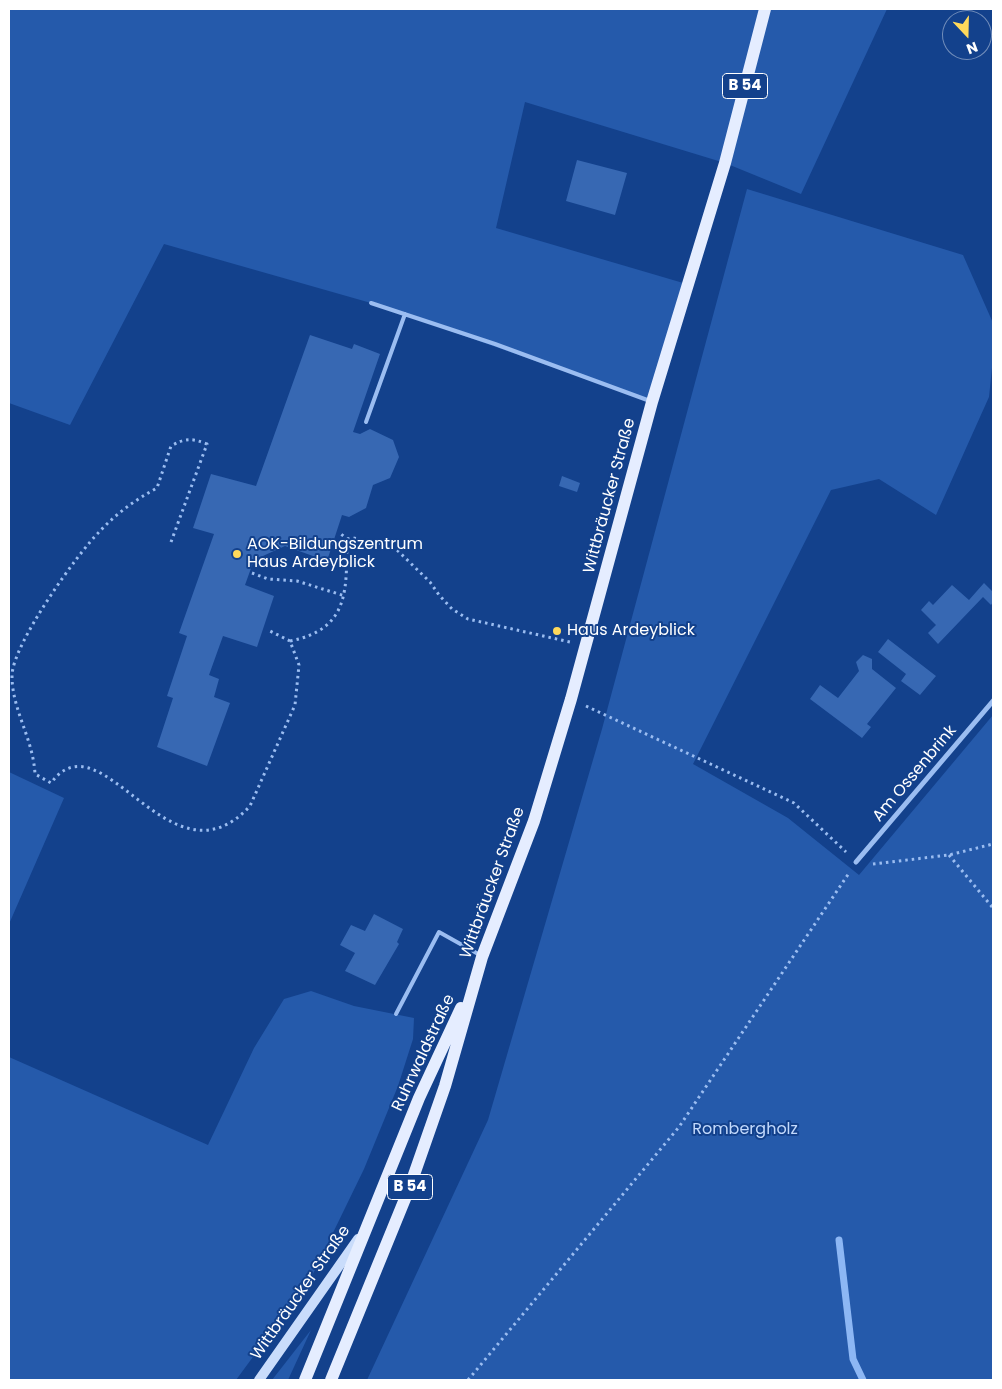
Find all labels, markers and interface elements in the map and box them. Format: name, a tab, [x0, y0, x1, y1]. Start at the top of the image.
north arrow	[942, 10, 992, 60]
text: N	[964, 37, 981, 59]
road number: B 54	[722, 74, 768, 98]
street label: Wittbräucker Straße	[580, 416, 640, 576]
place label: AOK-Bildungszentrum Haus Ardeyblick	[247, 535, 423, 573]
marker: AOK-Bildungszentrum Haus Ardeyblick	[231, 548, 243, 560]
place label: Haus Ardeyblick	[567, 621, 695, 641]
marker: Haus Ardeyblick	[551, 625, 563, 637]
street label: Am Ossenbrink	[869, 722, 961, 826]
street label: Wittbräucker Straße	[457, 805, 529, 961]
street label: Ruhrwaldstraße	[389, 992, 459, 1114]
park label: Rombergholz	[692, 1120, 798, 1140]
road number: B 54	[388, 1174, 432, 1200]
street label: Wittbräucker Straße	[247, 1222, 355, 1364]

